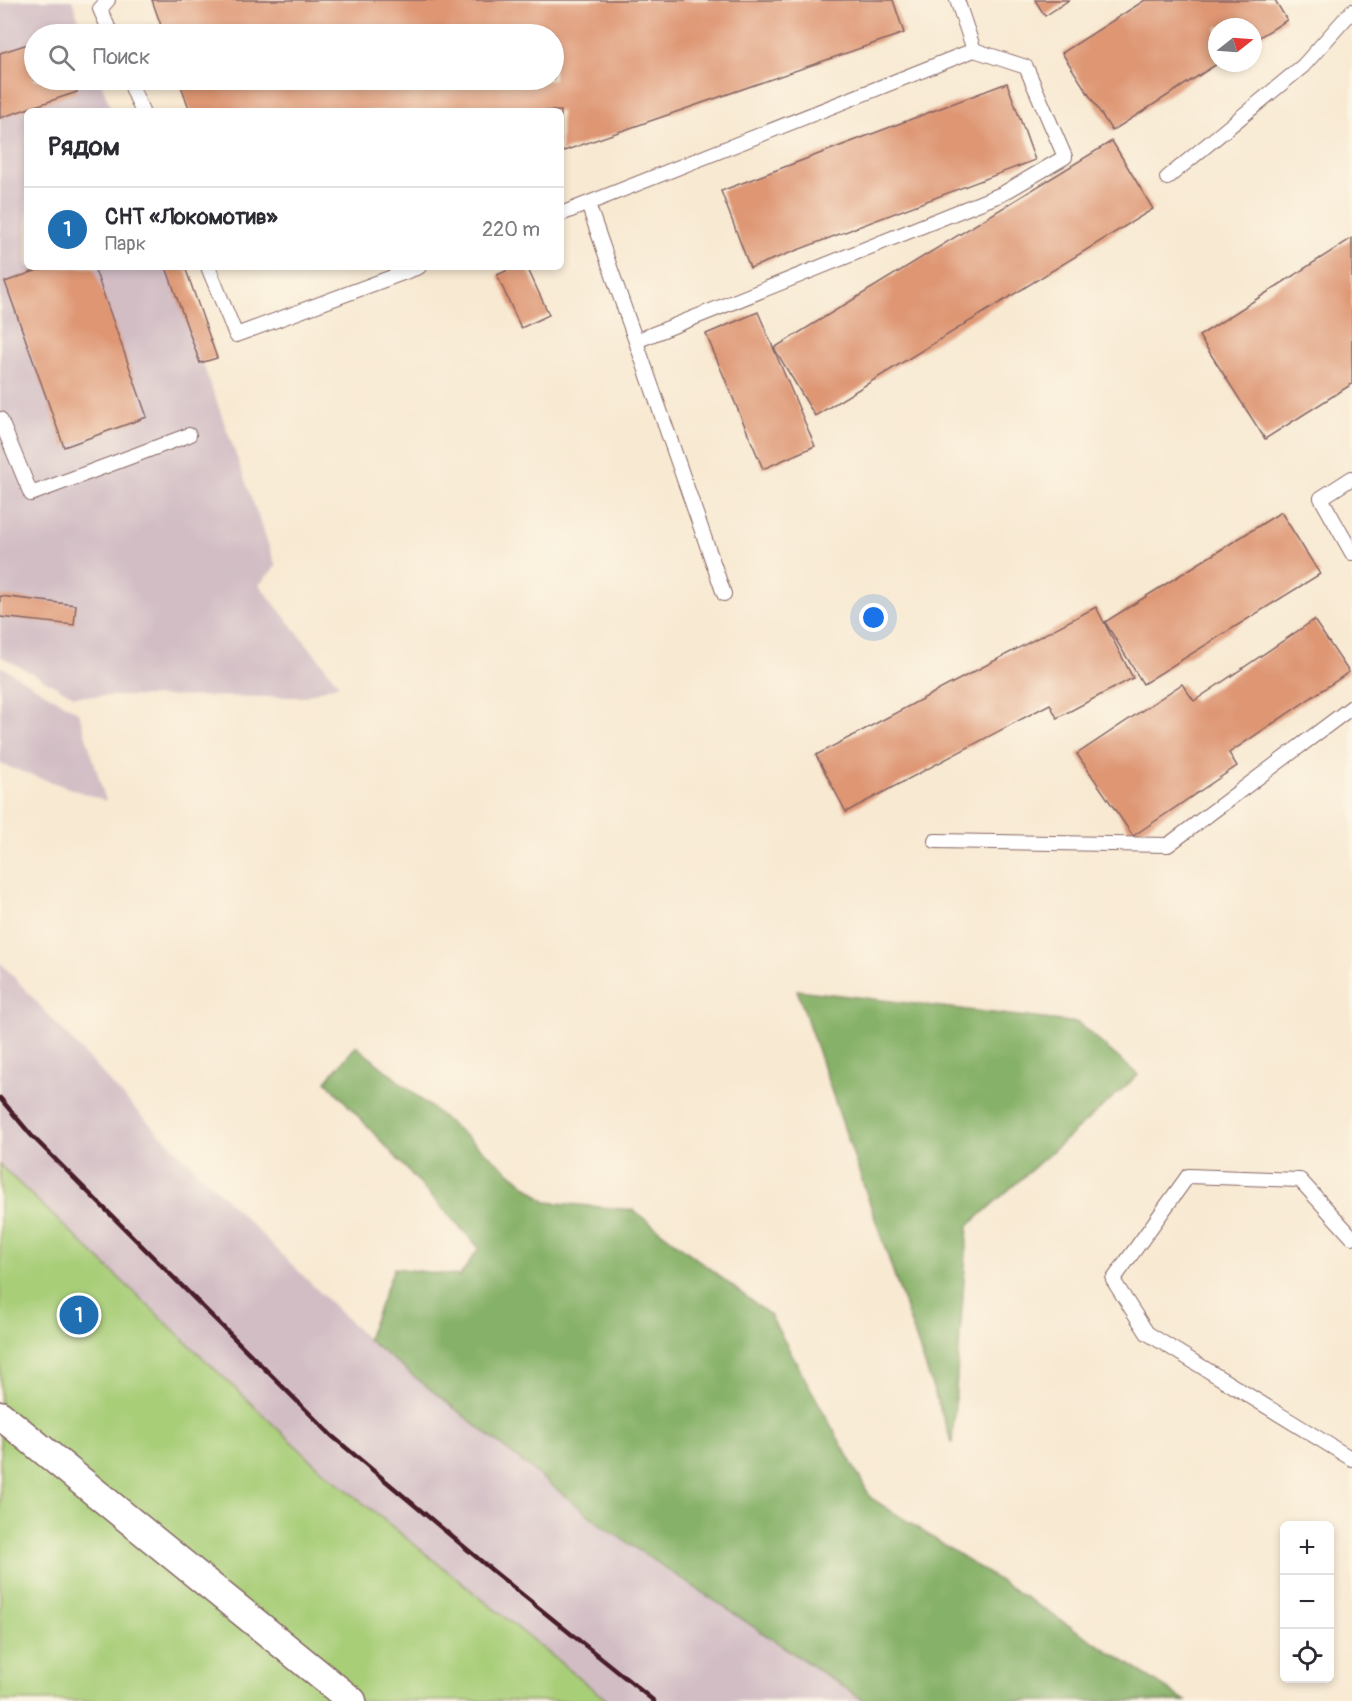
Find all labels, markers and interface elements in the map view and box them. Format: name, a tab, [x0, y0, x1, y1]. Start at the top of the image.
north arrow	[1208, 18, 1262, 72]
search box	[24, 24, 564, 90]
icon: search	[45, 41, 78, 74]
text: Поиск	[93, 43, 150, 71]
text: Рядом	[48, 131, 120, 163]
text: СНТ «Локомотив»	[105, 203, 278, 231]
text: 1	[64, 217, 71, 242]
text: 220 m	[482, 217, 540, 242]
text: Парк	[105, 231, 146, 256]
your location	[859, 603, 888, 632]
pin: 1	[60, 1292, 98, 1338]
map controls	[1280, 1521, 1334, 1683]
button: +	[1280, 1521, 1334, 1575]
button: −	[1280, 1575, 1334, 1629]
button: locate	[1280, 1629, 1334, 1683]

